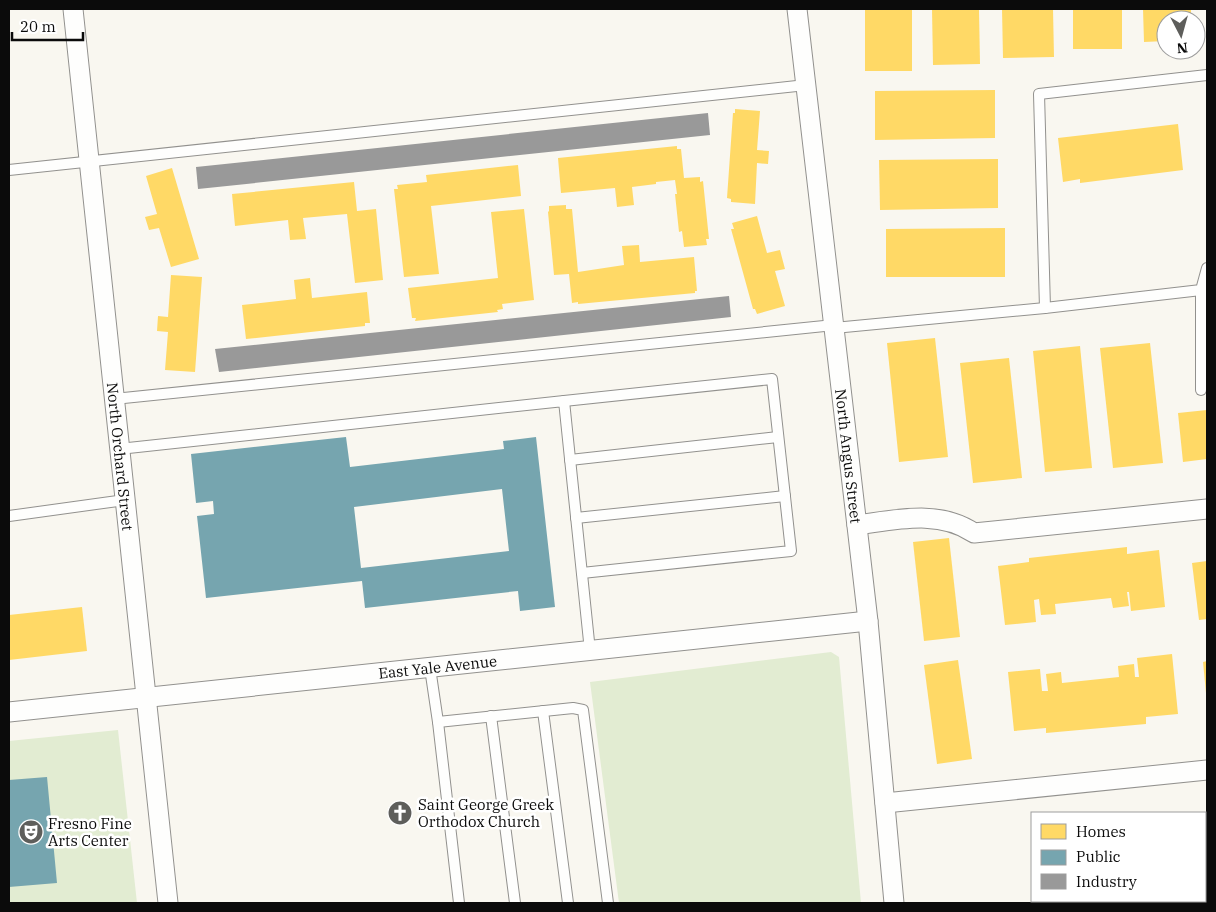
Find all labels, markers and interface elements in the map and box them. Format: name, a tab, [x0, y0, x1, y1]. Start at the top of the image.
scale bar	[12, 10, 84, 42]
north arrow	[1156, 10, 1206, 60]
text: 20 m	[20, 17, 56, 36]
text: N	[1176, 38, 1189, 57]
street label: North Orchard Street	[103, 381, 138, 532]
street label: North Angus Street	[832, 388, 866, 524]
street label: East Yale Avenue	[377, 651, 498, 682]
place label: Saint George Greek Orthodox Church	[418, 795, 554, 831]
church icon: Saint George Greek Orthodox Church	[387, 800, 413, 826]
legend	[1031, 812, 1206, 902]
place label: Fresno Fine Arts Center	[48, 814, 132, 850]
theatre icon: Fresno Fine Arts Center	[18, 819, 44, 845]
text: Homes	[1076, 822, 1126, 841]
text: Public	[1076, 847, 1121, 866]
text: Industry	[1076, 872, 1137, 891]

